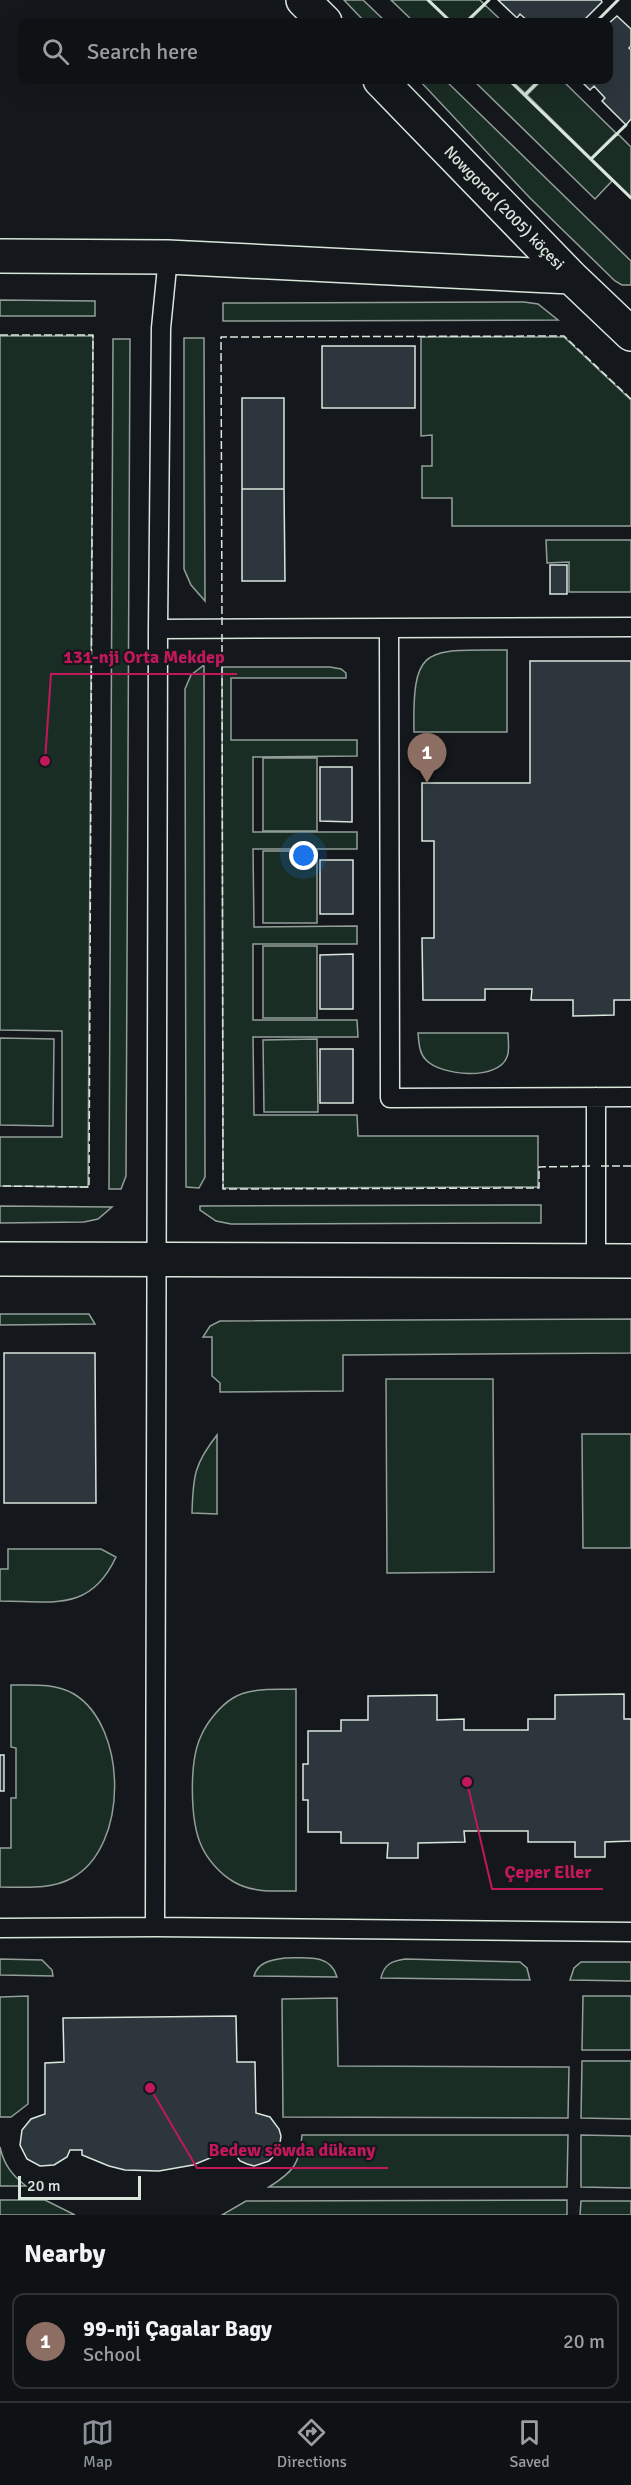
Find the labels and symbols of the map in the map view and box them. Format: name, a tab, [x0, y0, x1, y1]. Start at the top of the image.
street label: Nowgorod (2005) köçesi	[440, 142, 568, 274]
callout: 131-nji Orta Mekdep	[51, 638, 237, 674]
text: 131-nji Orta Mekdep	[63, 646, 225, 668]
pin: 1	[408, 734, 446, 783]
your location	[289, 841, 318, 870]
callout: Çeper Eller	[492, 1853, 603, 1889]
text: Çeper Eller	[505, 1861, 592, 1883]
callout: Bedew söwda dükany	[197, 2132, 388, 2168]
text: Bedew söwda dükany	[209, 2139, 375, 2161]
scale bar	[18, 2173, 141, 2200]

